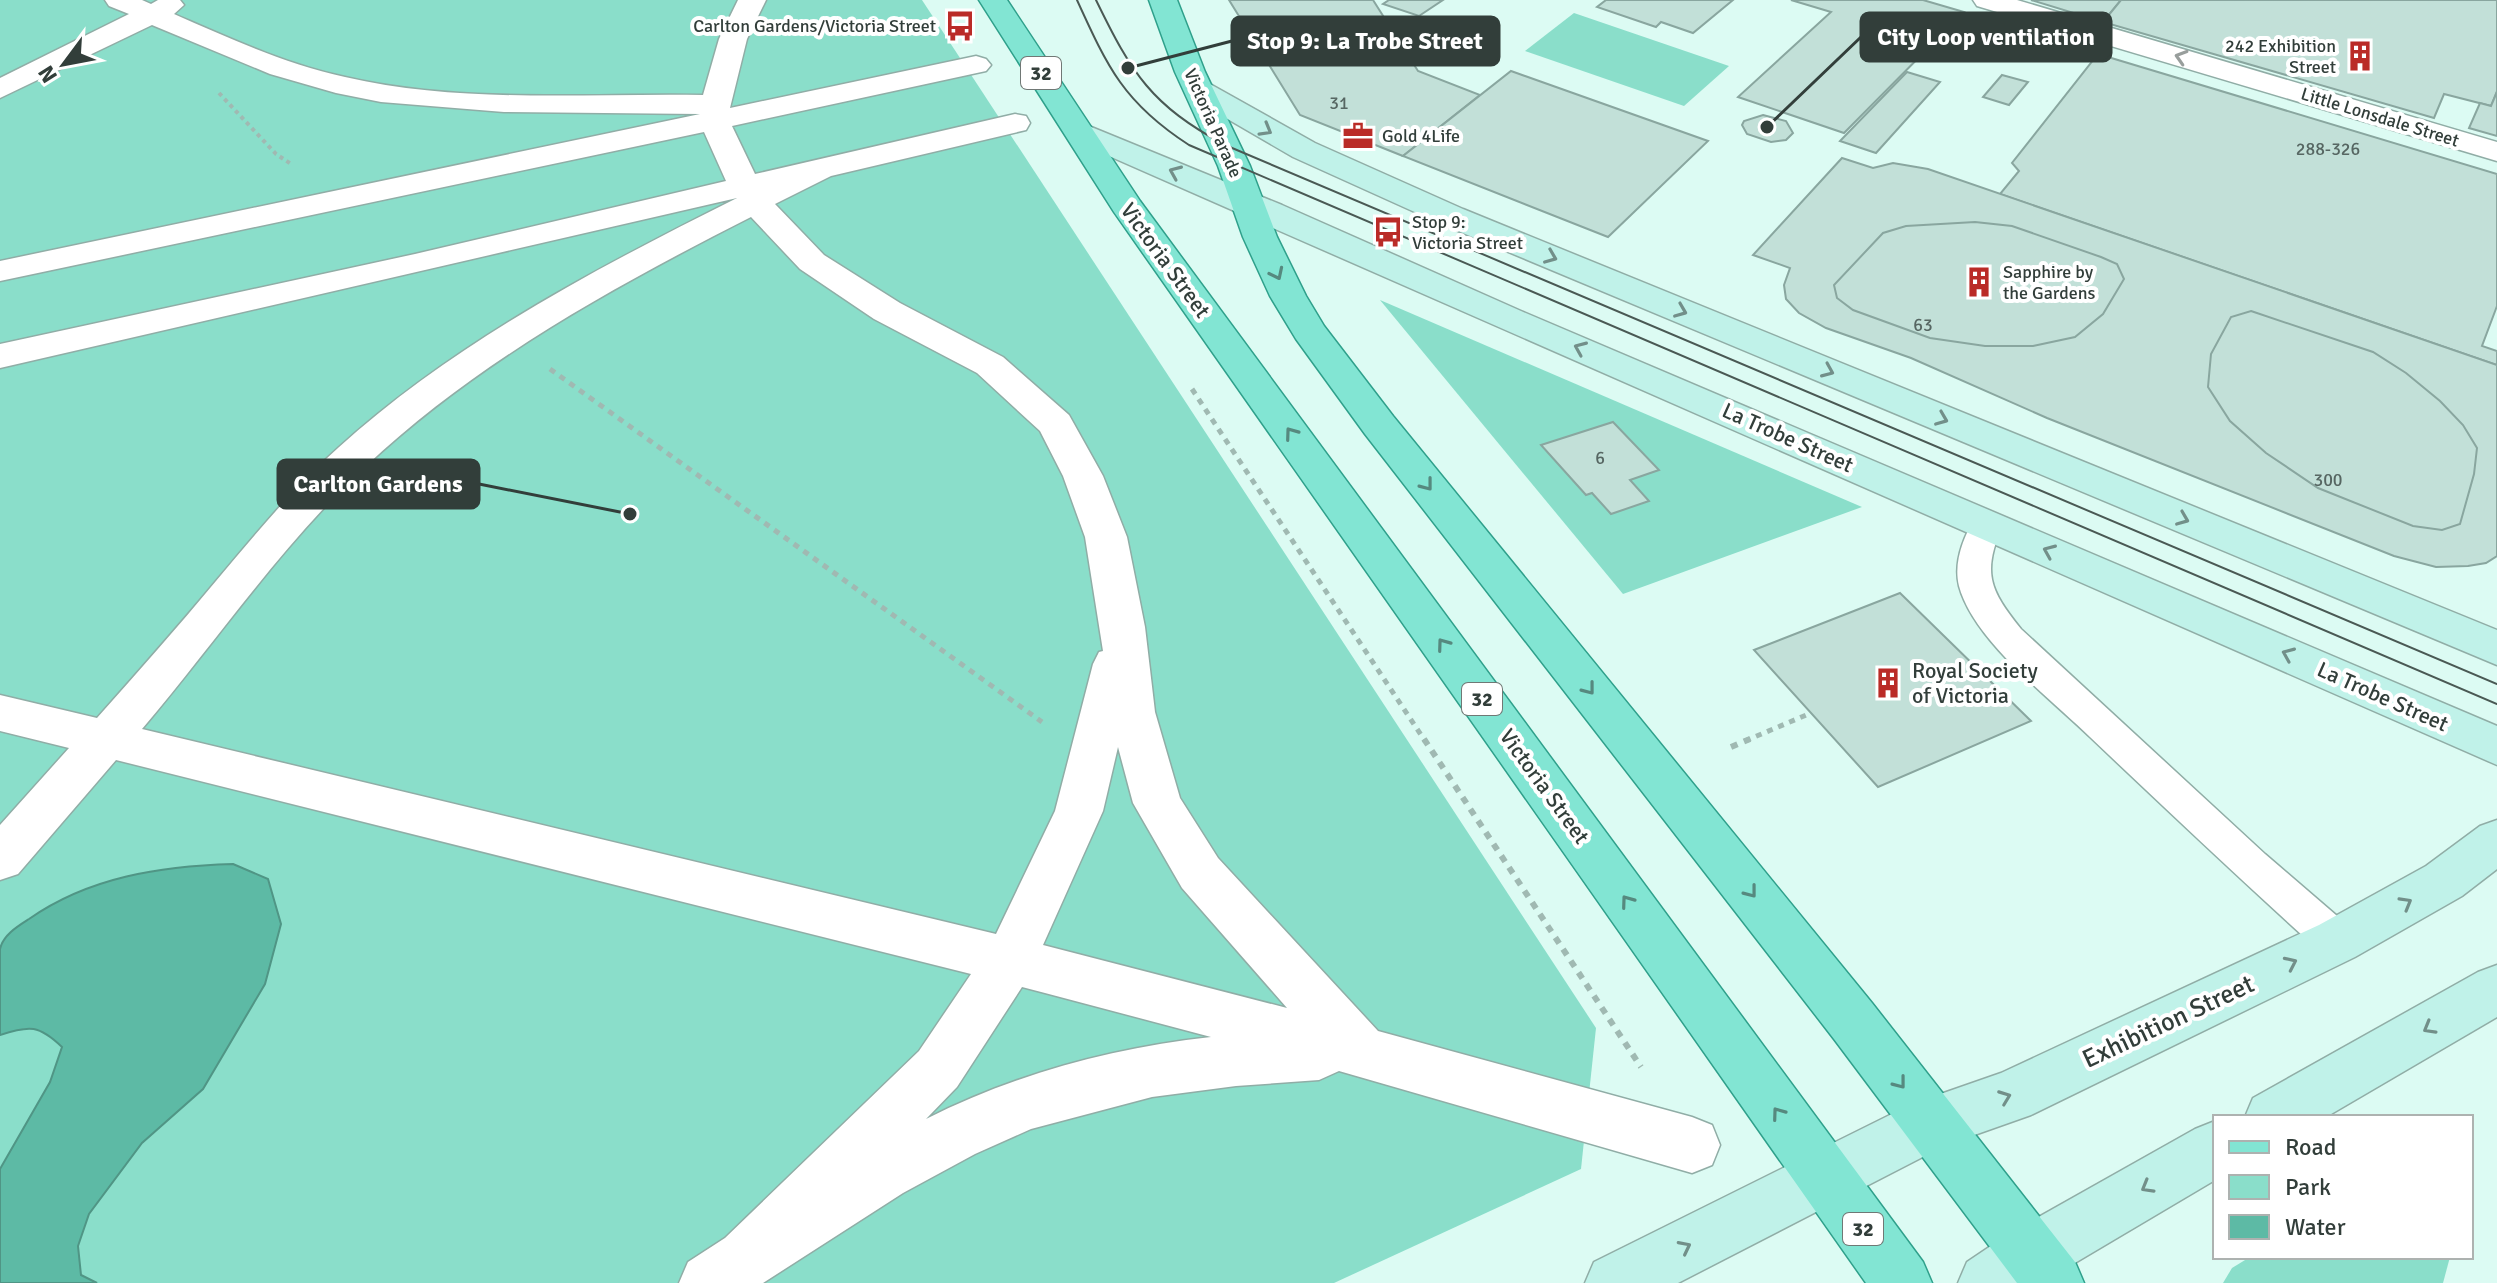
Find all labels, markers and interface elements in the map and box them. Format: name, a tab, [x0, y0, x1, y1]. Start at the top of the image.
bus stop icon: Carlton Gardens/Victoria Street	[943, 9, 977, 43]
callout: City Loop ventilation	[1861, 13, 2111, 61]
place label: Carlton Gardens/Victoria Street	[693, 15, 936, 37]
callout: Stop 9: La Trobe Street	[1232, 17, 1499, 65]
text: City Loop ventilation	[1877, 22, 2095, 52]
north arrow	[24, 24, 104, 104]
text: Stop 9: La Trobe Street	[1247, 26, 1483, 56]
place label: 242 Exhibition Street	[2225, 35, 2336, 78]
building icon: 242 Exhibition Street	[2343, 39, 2377, 73]
one-way arrow	[2174, 50, 2188, 66]
road number: 32	[1021, 57, 1061, 89]
text: N	[32, 61, 63, 88]
street label: Victoria Parade	[1179, 65, 1247, 181]
street label: Little Lonsdale Street	[2298, 82, 2462, 152]
house number: 31	[1329, 92, 1349, 114]
office icon: Gold 4Life	[1341, 119, 1375, 153]
one-way arrow	[1257, 120, 1272, 136]
place label: Gold 4Life	[1382, 125, 1460, 147]
house number: 288-326	[2296, 138, 2360, 160]
one-way arrow	[1169, 166, 1183, 182]
street label: Victoria Street	[1115, 197, 1217, 323]
place label: Stop 9: Victoria Street	[1412, 211, 1523, 254]
bus stop icon: Stop 9: Victoria Street	[1371, 215, 1405, 249]
one-way arrow	[1543, 248, 1557, 264]
place label: Sapphire by the Gardens	[2003, 261, 2096, 304]
one-way arrow	[1267, 265, 1283, 280]
building icon: Sapphire by the Gardens	[1962, 265, 1996, 299]
one-way arrow	[1673, 301, 1687, 318]
house number: 63	[1913, 314, 1933, 336]
one-way arrow	[1574, 342, 1588, 358]
one-way arrow	[1820, 362, 1834, 378]
street label: La Trobe Street	[1718, 396, 1858, 479]
one-way arrow	[1934, 409, 1948, 426]
one-way arrow	[1286, 428, 1301, 442]
house number: 6	[1595, 447, 1605, 469]
callout: Carlton Gardens	[278, 460, 479, 508]
text: Carlton Gardens	[293, 469, 463, 499]
house number: 300	[2313, 469, 2343, 491]
one-way arrow	[1418, 476, 1432, 491]
one-way arrow	[2174, 509, 2189, 525]
one-way arrow	[2043, 544, 2057, 560]
one-way arrow	[1438, 639, 1453, 653]
one-way arrow	[2282, 648, 2296, 664]
street label: La Trobe Street	[2313, 655, 2453, 738]
place label: Royal Society of Victoria	[1912, 657, 2039, 709]
building icon: Royal Society of Victoria	[1871, 666, 1905, 700]
one-way arrow	[1580, 680, 1594, 695]
road number: 32	[1462, 683, 1502, 715]
street label: Victoria Street	[1494, 723, 1596, 849]
one-way arrow	[1741, 883, 1756, 897]
one-way arrow	[1622, 896, 1637, 910]
one-way arrow	[2397, 897, 2411, 913]
one-way arrow	[2283, 957, 2297, 973]
street label: Exhibition Street	[2077, 968, 2259, 1076]
one-way arrow	[2423, 1018, 2438, 1034]
one-way arrow	[1891, 1074, 1905, 1089]
one-way arrow	[1997, 1090, 2011, 1107]
one-way arrow	[1773, 1107, 1788, 1121]
legend	[2213, 1115, 2473, 1259]
text: Road	[2285, 1132, 2336, 1162]
text: Park	[2285, 1172, 2331, 1202]
one-way arrow	[2141, 1177, 2156, 1193]
text: Water	[2285, 1212, 2346, 1242]
road number: 32	[1843, 1213, 1883, 1245]
one-way arrow	[1676, 1242, 1691, 1257]

